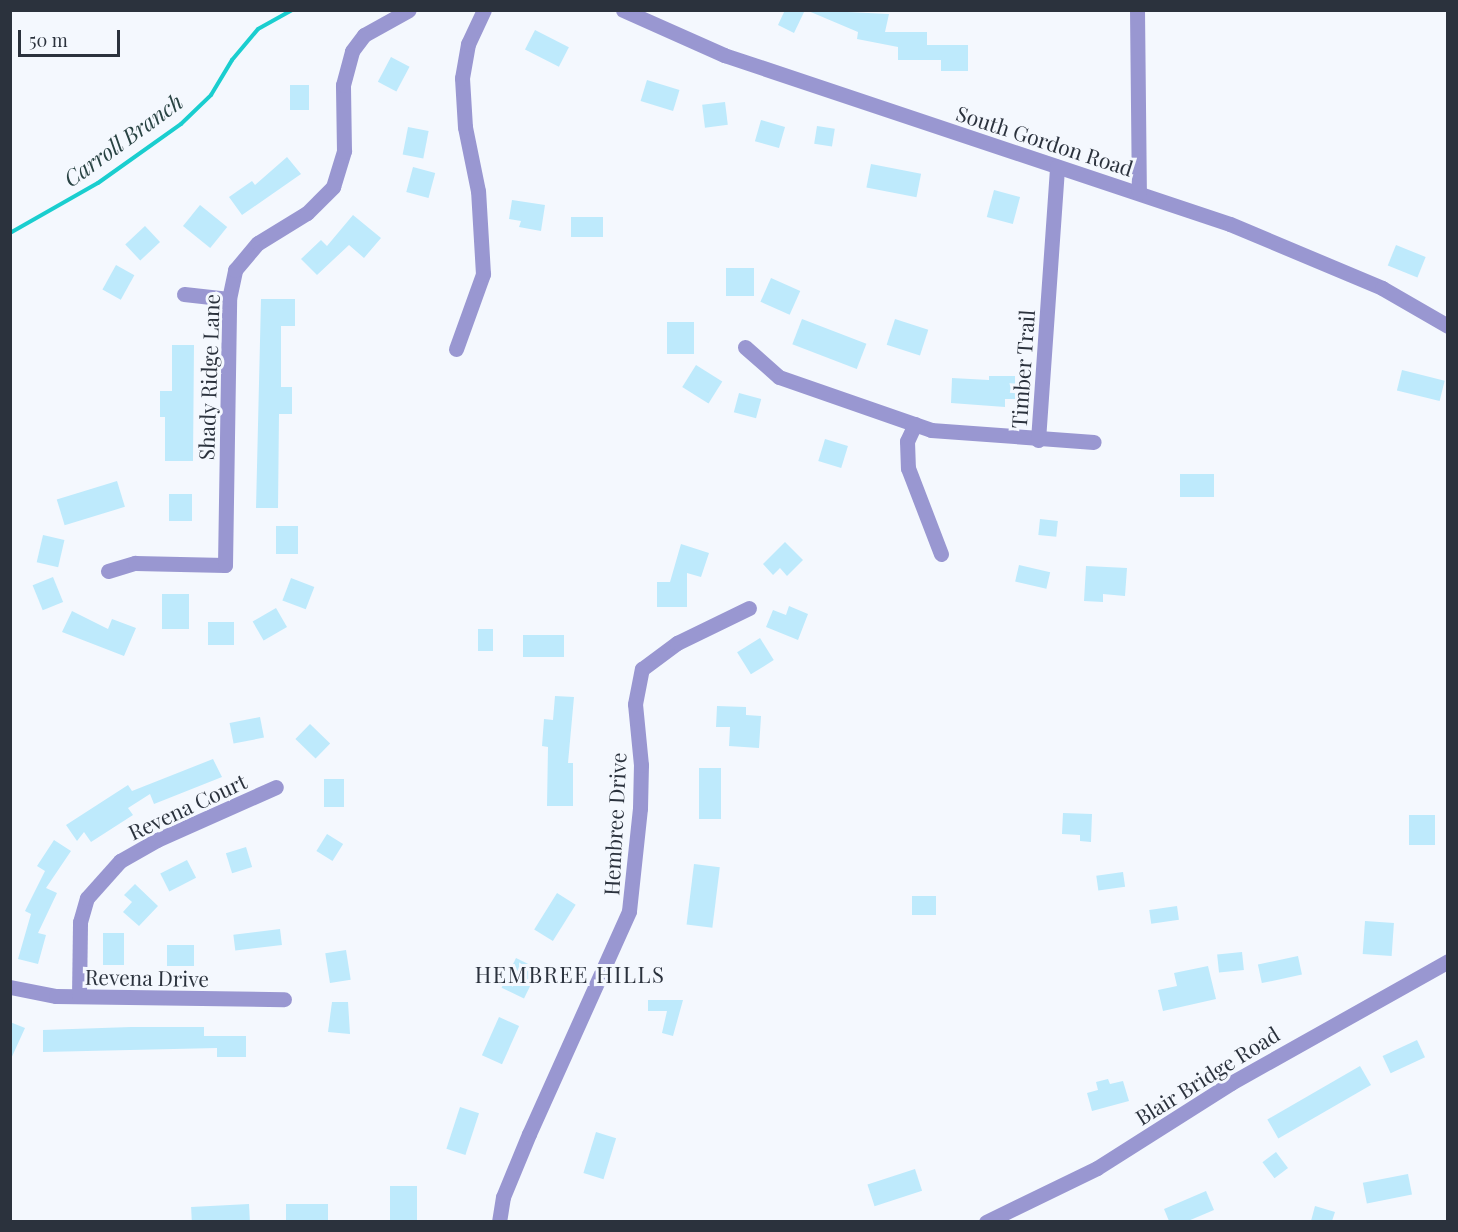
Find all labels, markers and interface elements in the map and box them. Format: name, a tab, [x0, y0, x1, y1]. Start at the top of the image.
scale bar	[21, 18, 123, 56]
text: 50 m	[29, 28, 68, 52]
water label: Carroll Branch	[58, 88, 188, 192]
street label: South Gordon Road	[953, 100, 1137, 180]
street label: Shady Ridge Lane	[192, 293, 224, 461]
street label: Timber Trail	[1005, 308, 1039, 430]
street label: Hembree Drive	[598, 752, 630, 896]
street label: Revena Court	[124, 768, 250, 844]
district label: HEMBREE HILLS	[475, 962, 665, 988]
street label: Revena Drive	[85, 963, 209, 991]
street label: Blair Bridge Road	[1130, 1021, 1284, 1129]

